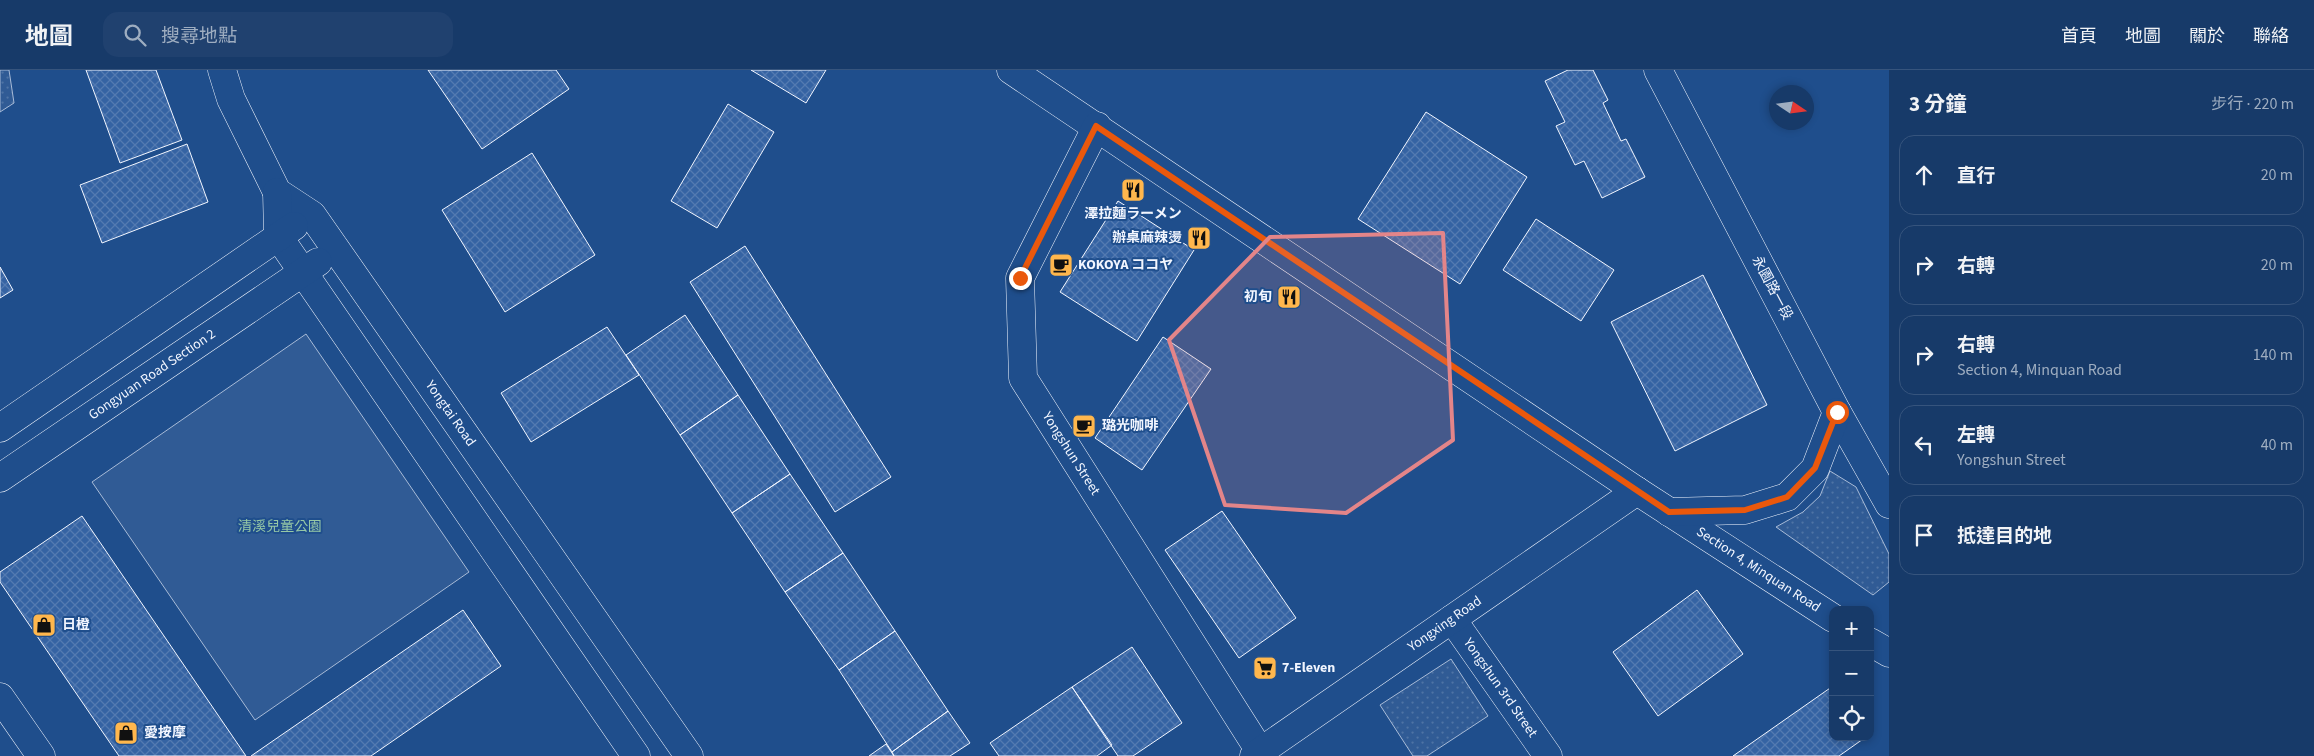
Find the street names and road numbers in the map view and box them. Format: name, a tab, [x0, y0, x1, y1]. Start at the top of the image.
street label: 永園路一段	[1747, 252, 1797, 324]
street label: Gongyuan Road Section 2	[85, 324, 220, 425]
street label: Yongtai Road	[420, 376, 480, 451]
street label: Yongshun Street	[1037, 407, 1105, 499]
street label: Section 4, Minquan Road	[1692, 522, 1824, 617]
street label: Yongxing Road	[1403, 591, 1486, 657]
street label: Yongshun 3rd Street	[1458, 633, 1542, 742]

